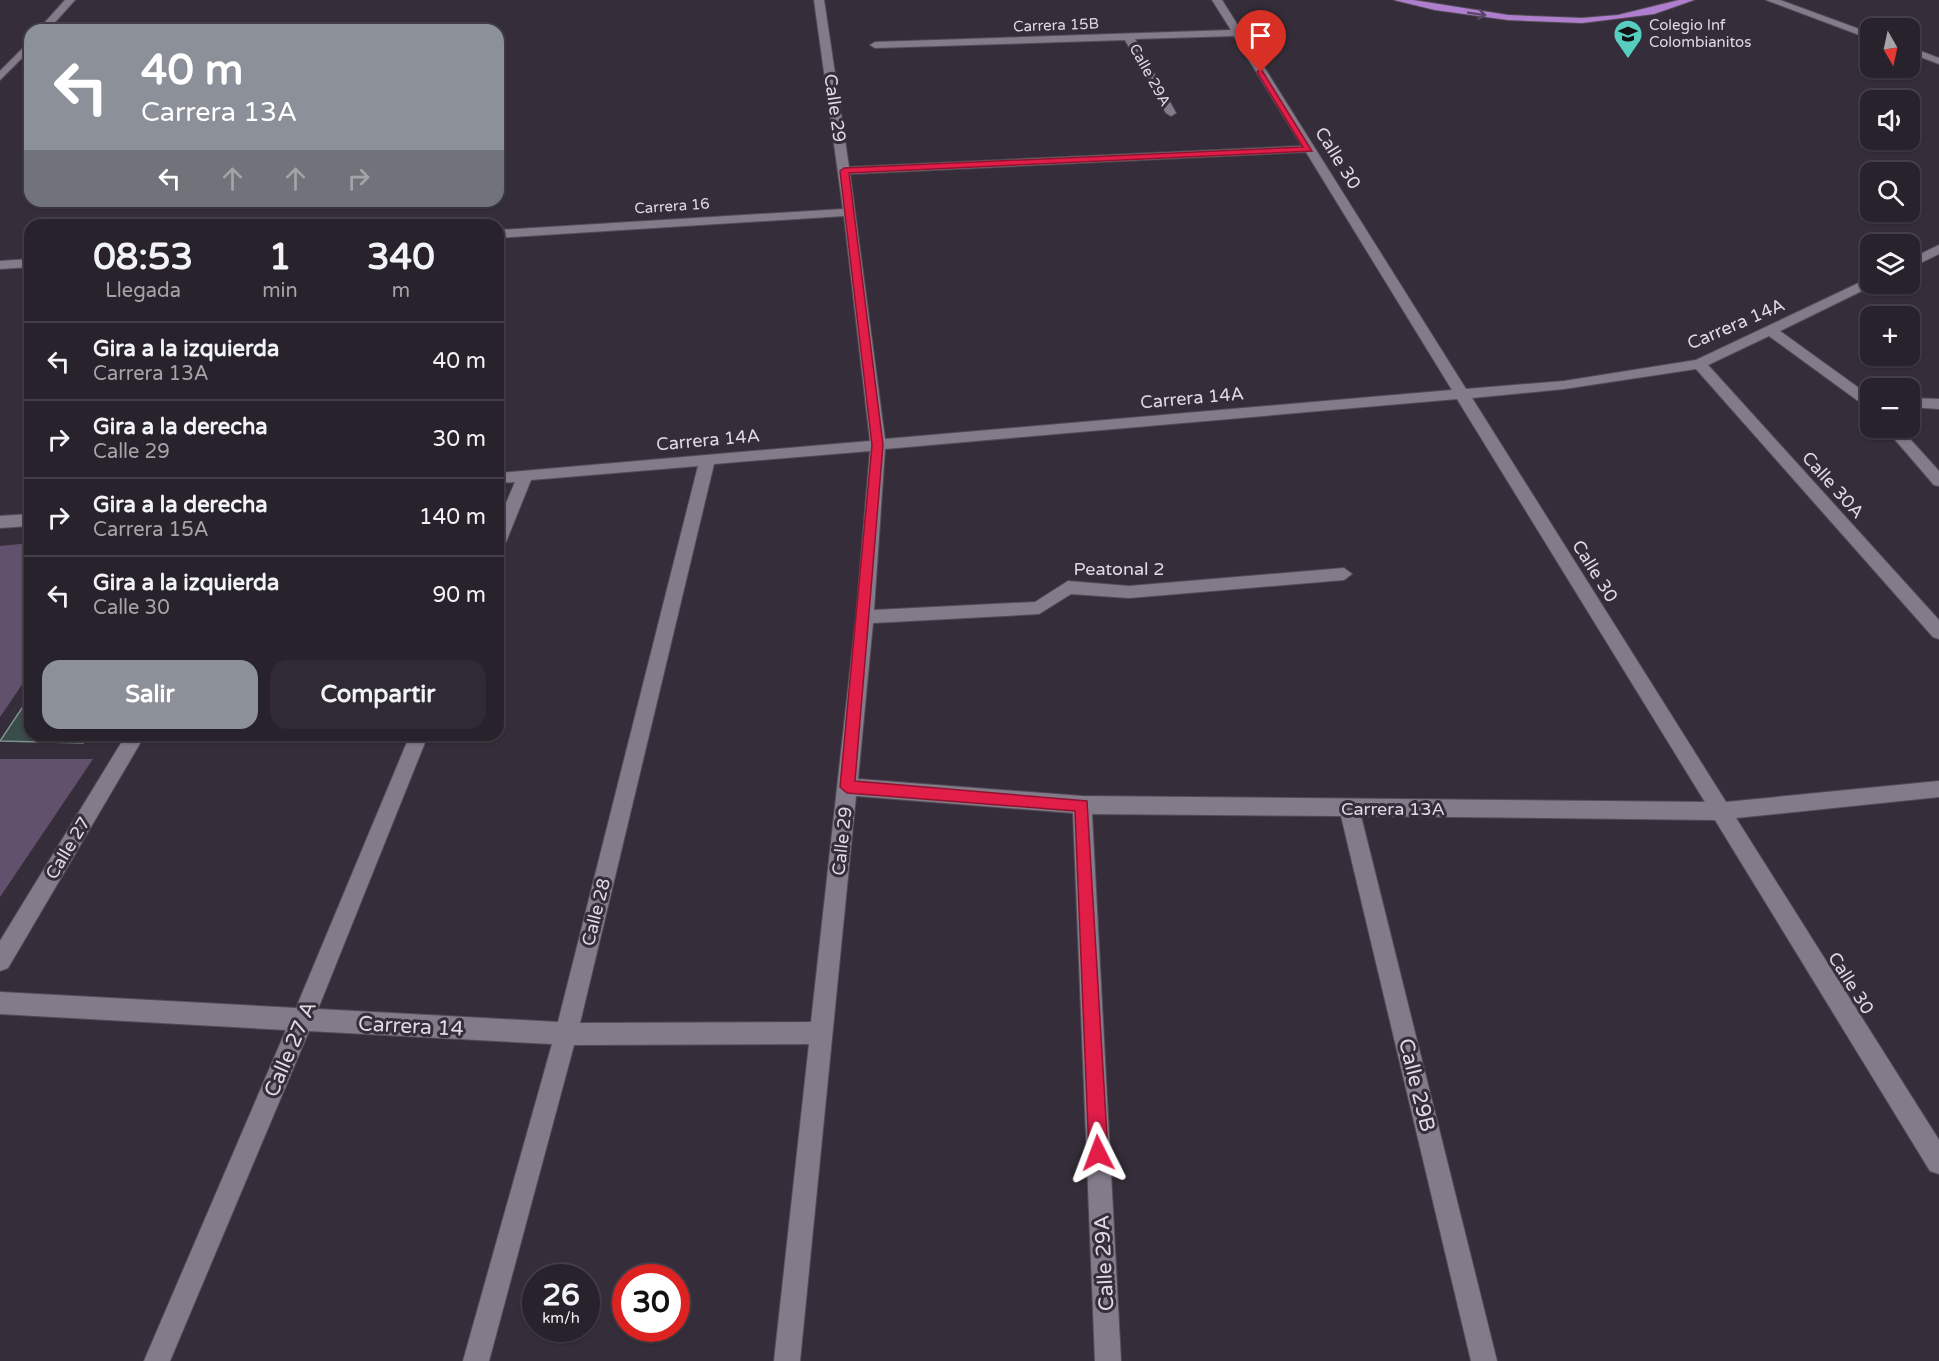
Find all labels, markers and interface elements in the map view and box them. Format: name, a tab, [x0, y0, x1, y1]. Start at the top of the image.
one-way arrow	[1467, 9, 1487, 20]
pin	[1235, 10, 1286, 72]
street label: Carrera 15B	[1013, 15, 1099, 35]
place label: Colegio Inf Colombianitos	[1649, 16, 1751, 51]
school or university icon: Colegio Inf Colombianitos	[1612, 18, 1644, 60]
north arrow	[1860, 18, 1920, 78]
map controls	[1860, 18, 1920, 438]
icon: arrive	[1244, 19, 1277, 52]
street label: Calle 29A	[1125, 41, 1175, 109]
text: 40 m	[141, 45, 243, 96]
icon: left	[42, 48, 120, 126]
street label: Calle 29	[819, 72, 851, 144]
button: sound	[1860, 90, 1920, 150]
text: Carrera 13A	[141, 96, 297, 129]
street label: Calle 30	[1310, 123, 1366, 193]
icon: left	[153, 162, 186, 195]
icon: ahead	[216, 162, 249, 195]
icon: ahead	[279, 162, 312, 195]
icon: right	[342, 162, 375, 195]
button: search	[1860, 162, 1920, 222]
street label: Carrera 16	[634, 194, 710, 218]
button: layers	[1860, 234, 1920, 294]
text: 08:53	[93, 236, 193, 279]
text: 1	[269, 236, 291, 279]
text: 340	[367, 236, 435, 279]
text: Llegada	[105, 279, 181, 303]
text: min	[262, 279, 298, 303]
text: m	[392, 279, 410, 303]
street label: Carrera 14A	[1684, 294, 1788, 354]
button: +	[1860, 306, 1920, 366]
text: Gira a la izquierda	[93, 336, 279, 362]
icon: left	[42, 345, 75, 378]
text: 40 m	[432, 348, 486, 374]
text: Carrera 13A	[93, 362, 209, 386]
button: −	[1860, 378, 1920, 438]
street label: Carrera 14A	[1139, 383, 1245, 413]
text: Gira a la derecha	[93, 414, 268, 440]
icon: right	[42, 423, 75, 456]
street label: Carrera 14A	[655, 425, 761, 455]
text: 30 m	[432, 426, 486, 452]
text: Calle 29	[93, 440, 170, 464]
street label: Calle 30A	[1797, 447, 1869, 523]
text: Gira a la derecha	[93, 492, 268, 518]
icon: right	[42, 501, 75, 534]
text: 140 m	[419, 504, 486, 530]
text: Carrera 15A	[93, 518, 209, 542]
street label: Calle 30	[1567, 536, 1623, 606]
street label: Peatonal 2	[1073, 558, 1165, 580]
text: Gira a la izquierda	[93, 570, 279, 596]
icon: left	[42, 579, 75, 612]
text: 90 m	[432, 582, 486, 608]
text: Calle 30	[93, 596, 170, 620]
button: Salir	[42, 660, 258, 729]
button: Compartir	[270, 660, 486, 729]
street label: Carrera 13A	[1341, 798, 1445, 820]
street label: Calle 29	[827, 806, 857, 876]
street label: Calle 27	[41, 813, 95, 883]
street label: Calle 28	[577, 876, 615, 948]
street label: Calle 30	[1823, 948, 1879, 1018]
street label: Calle 27 A	[259, 998, 322, 1101]
street label: Carrera 14	[358, 1011, 464, 1042]
street label: Calle 29B	[1393, 1036, 1440, 1134]
position arrow	[1066, 1121, 1130, 1185]
street label: Calle 29A	[1089, 1214, 1120, 1312]
speed limit sign: 30	[612, 1264, 690, 1342]
text: 26	[542, 1277, 580, 1314]
text: km/h	[542, 1309, 580, 1327]

